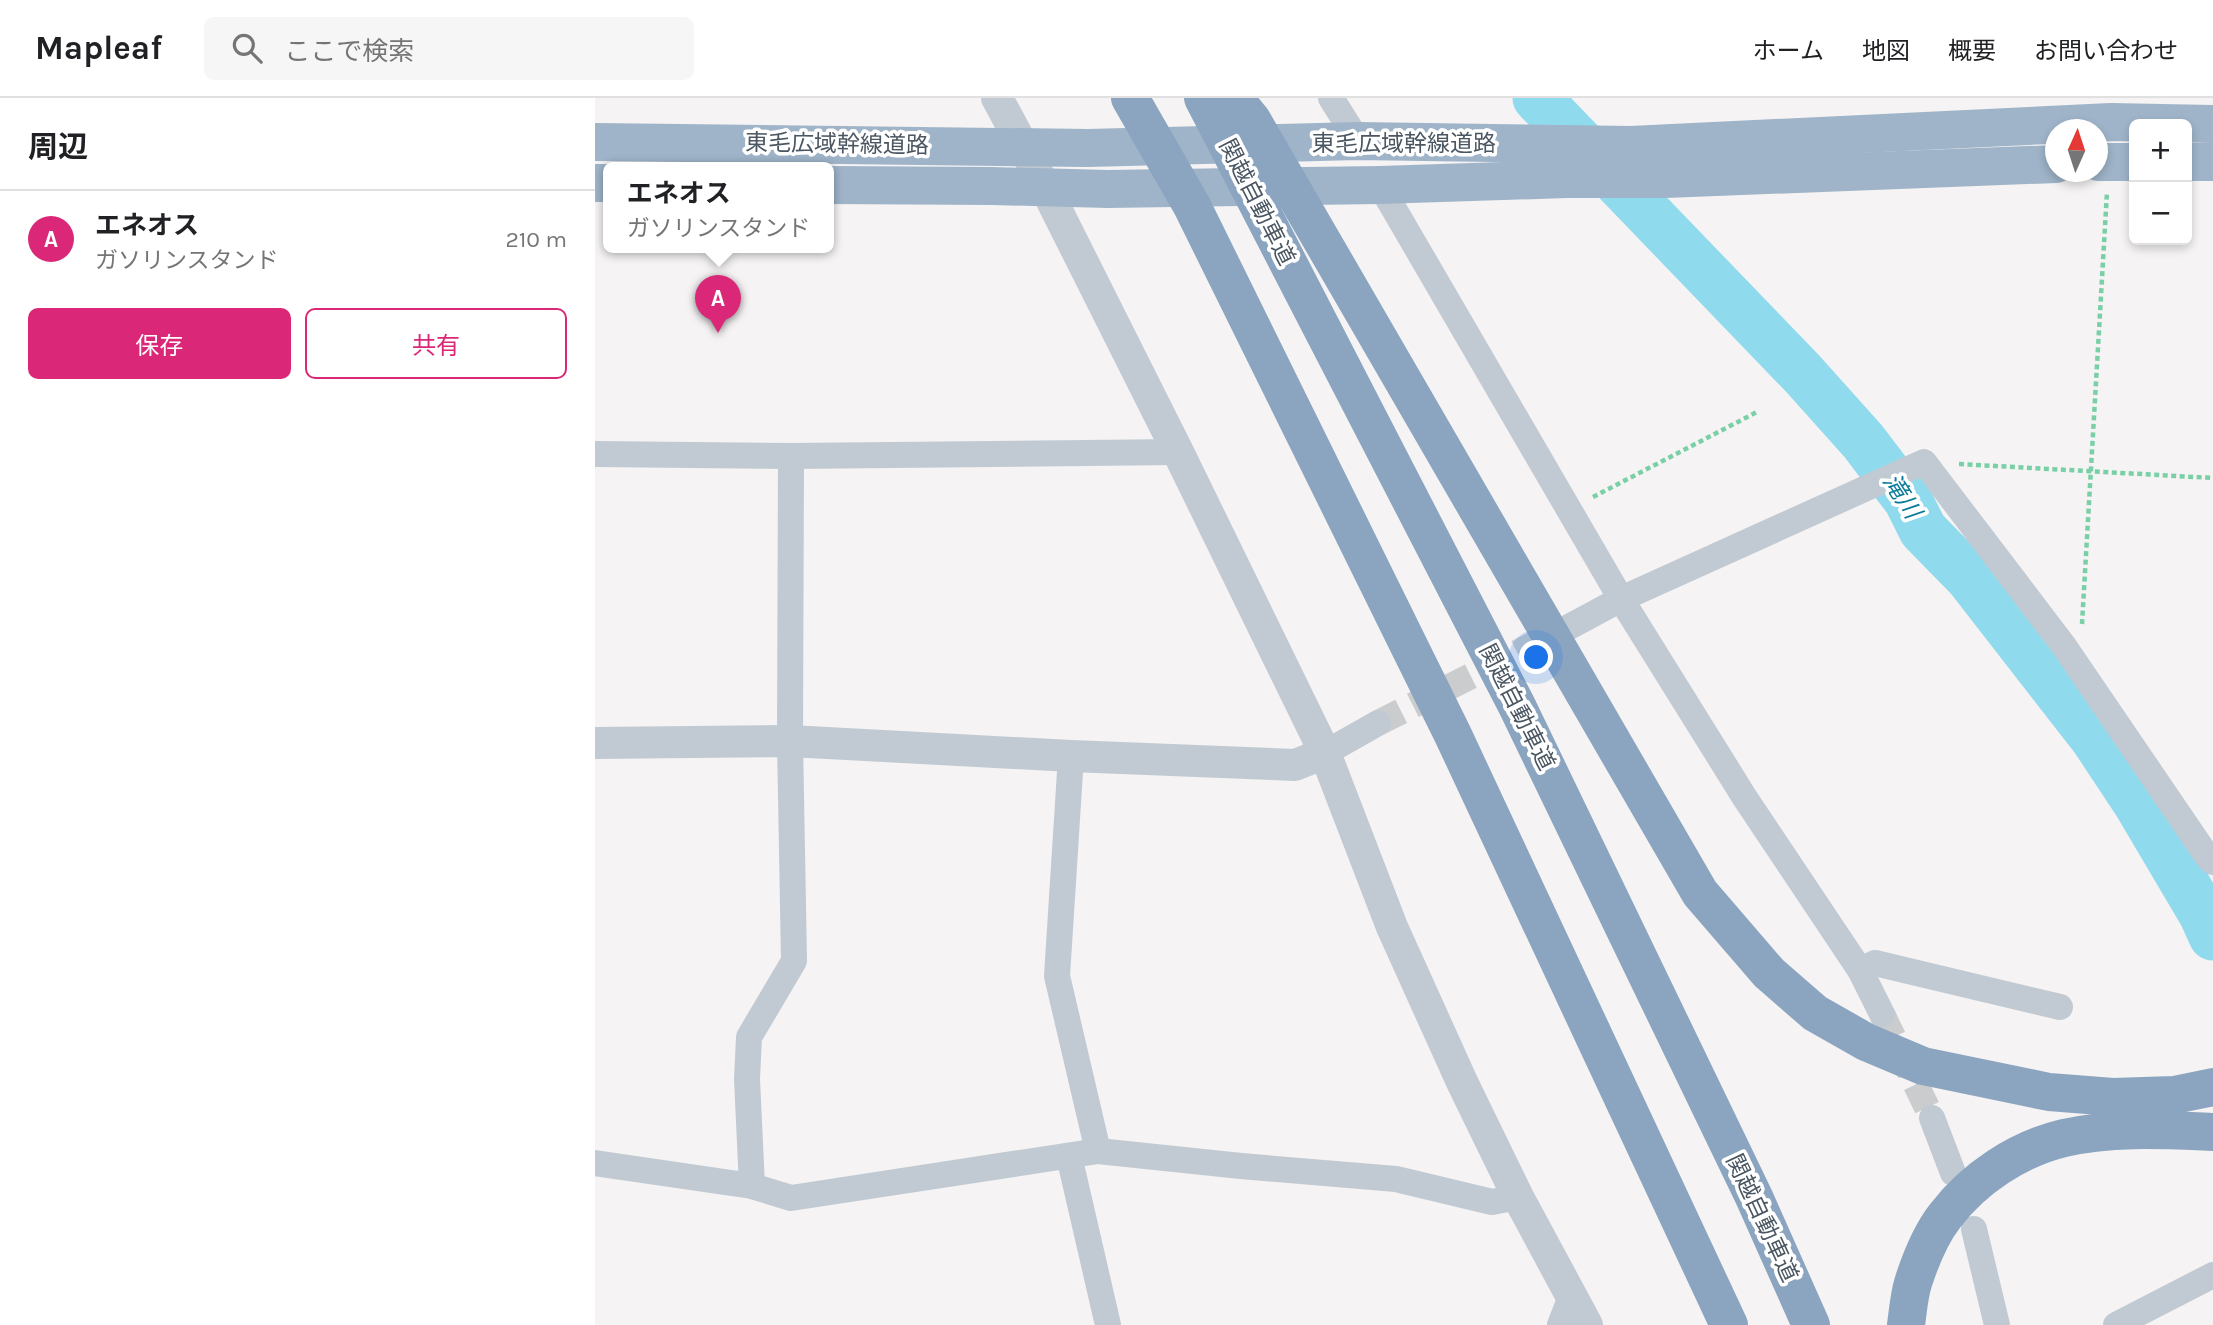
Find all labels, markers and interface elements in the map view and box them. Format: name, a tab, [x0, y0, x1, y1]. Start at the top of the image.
search box	[204, 17, 694, 80]
text: Mapleaf	[35, 29, 162, 67]
icon: search	[228, 29, 266, 67]
text: ここで検索	[284, 36, 414, 67]
text: ホーム	[1753, 37, 1824, 65]
text: 地図	[1862, 37, 1910, 65]
text: 概要	[1948, 37, 1996, 65]
text: お問い合わせ	[2034, 37, 2178, 65]
north arrow	[2045, 119, 2108, 182]
map controls	[2129, 119, 2192, 245]
button: +	[2129, 119, 2192, 182]
text: 周辺	[28, 129, 88, 165]
street label: 東毛広域幹線道路	[745, 129, 929, 159]
street label: 東毛広域幹線道路	[1312, 130, 1496, 157]
street label: 関越自動車道	[1214, 134, 1300, 270]
popup	[603, 162, 834, 253]
text: エネオス	[627, 178, 731, 209]
button: −	[2129, 182, 2192, 245]
text: エネオス	[95, 210, 199, 241]
text: ガソリンスタンド	[627, 215, 810, 242]
text: A	[44, 226, 58, 253]
text: 210 m	[505, 226, 567, 253]
text: ガソリンスタンド	[95, 247, 279, 274]
pin: A	[695, 275, 741, 333]
button: 保存	[28, 308, 291, 379]
button: 共有	[305, 308, 567, 379]
water label: 滝川	[1877, 468, 1928, 526]
street label: 関越自動車道	[1474, 639, 1560, 775]
your location	[1519, 640, 1553, 674]
street label: 関越自動車道	[1721, 1150, 1803, 1286]

